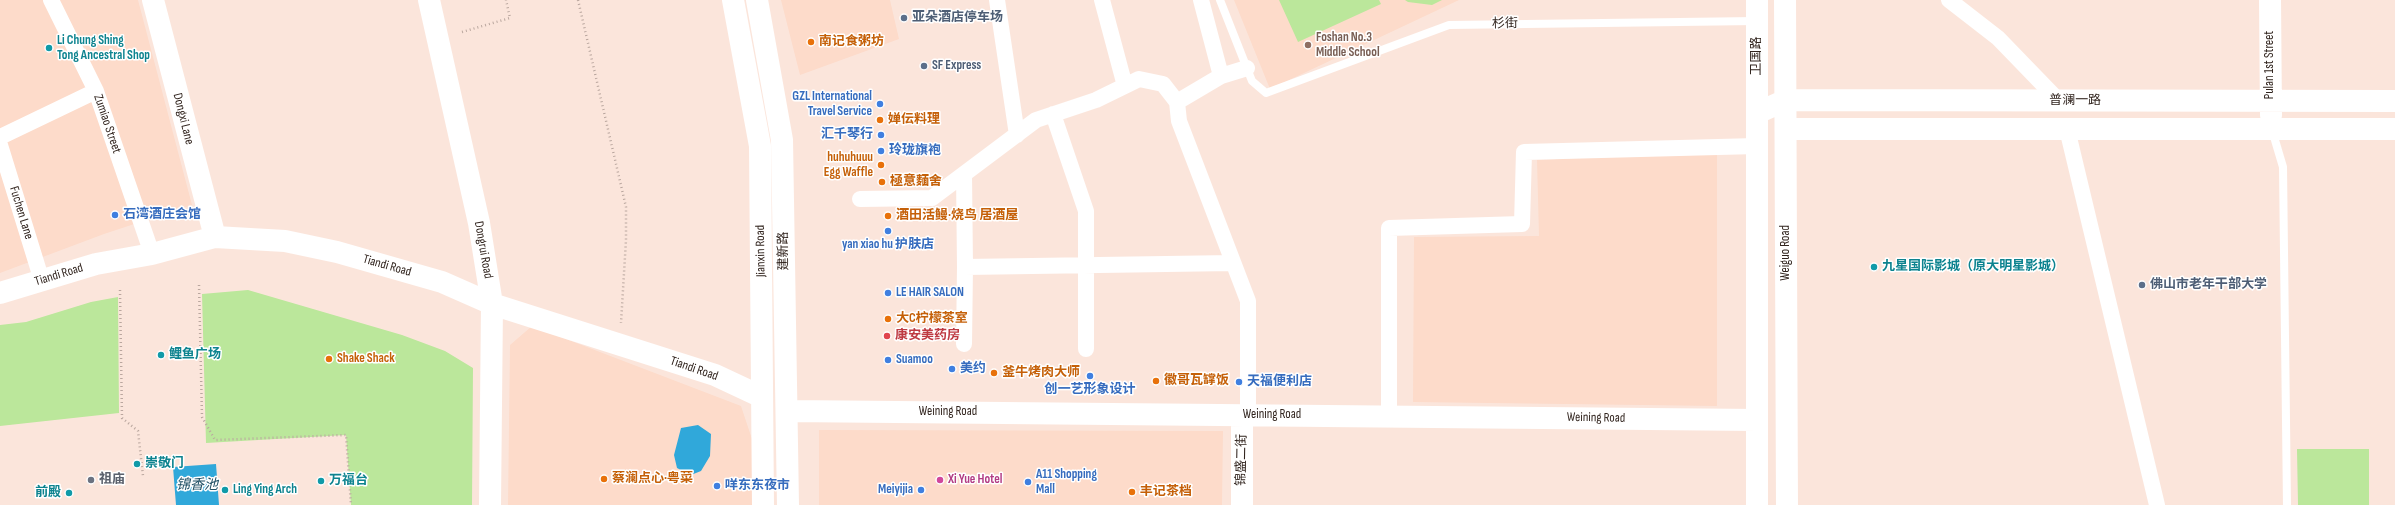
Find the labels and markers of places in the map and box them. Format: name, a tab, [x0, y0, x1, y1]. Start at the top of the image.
place label: 亚朵酒店停车场	[912, 10, 1003, 26]
marker: 亚朵酒店停车场	[899, 13, 909, 23]
place label: Foshan No.3 Middle School	[1316, 30, 1380, 61]
place label: Li Chung Shing Tong Ancestral Shop	[57, 33, 150, 64]
place label: 南记食粥坊	[819, 34, 884, 50]
marker: 南记食粥坊	[806, 37, 816, 47]
marker: Foshan No.3 Middle School	[1303, 40, 1313, 50]
marker: Li Chung Shing Tong Ancestral Shop	[44, 43, 54, 53]
place label: SF Express	[932, 58, 981, 74]
marker: SF Express	[919, 61, 929, 71]
place label: GZL International Travel Service	[792, 89, 872, 120]
marker: GZL International Travel Service	[875, 99, 885, 109]
place label: 婵伝料理	[888, 112, 940, 128]
marker: 婵伝料理	[875, 115, 885, 125]
place label: 汇千琴行	[821, 127, 873, 143]
marker: 汇千琴行	[876, 130, 886, 140]
place label: 玲珑旗袍	[889, 143, 941, 159]
marker: 玲珑旗袍	[876, 146, 886, 156]
place label: huhuhuuu Egg Waffle	[824, 150, 873, 181]
marker: huhuhuuu Egg Waffle	[876, 160, 886, 170]
place label: 極意麵舍	[890, 174, 942, 190]
marker: 極意麵舍	[877, 177, 887, 187]
place label: 石湾酒庄会馆	[123, 207, 201, 223]
place label: 酒田活鳗·烧鸟 居酒屋	[896, 208, 1018, 224]
marker: 石湾酒庄会馆	[110, 210, 120, 220]
marker: 酒田活鳗·烧鸟 居酒屋	[883, 211, 893, 221]
marker: yan xiao hu 护肤店	[883, 226, 893, 236]
place label: yan xiao hu 护肤店	[842, 237, 934, 253]
place label: 九星国际影城（原大明星影城）	[1882, 259, 2064, 275]
marker: 九星国际影城（原大明星影城）	[1869, 262, 1879, 272]
place label: 佛山市老年干部大学	[2150, 277, 2267, 293]
marker: 佛山市老年干部大学	[2137, 280, 2147, 290]
place label: LE HAIR SALON	[896, 285, 964, 301]
marker: LE HAIR SALON	[883, 288, 893, 298]
place label: 大C柠檬茶室	[896, 311, 968, 327]
marker: 大C柠檬茶室	[883, 314, 893, 324]
place label: 康安美药房	[895, 328, 960, 344]
marker: 康安美药房	[882, 331, 892, 341]
place label: 鲤鱼广场	[169, 347, 221, 363]
marker: 鲤鱼广场	[156, 350, 166, 360]
place label: Shake Shack	[337, 351, 395, 367]
place label: Suamoo	[896, 352, 933, 368]
marker: Shake Shack	[324, 354, 334, 364]
marker: Suamoo	[883, 355, 893, 365]
place label: 美约	[960, 361, 986, 377]
marker: 美约	[947, 364, 957, 374]
place label: 釜牛烤肉大师	[1002, 365, 1080, 381]
marker: 釜牛烤肉大师	[989, 368, 999, 378]
marker: 创一艺形象设计	[1085, 371, 1095, 381]
place label: 徽哥瓦罉饭	[1164, 373, 1229, 389]
place label: 天福便利店	[1247, 374, 1312, 390]
marker: 徽哥瓦罉饭	[1151, 376, 1161, 386]
marker: 天福便利店	[1234, 377, 1244, 387]
place label: 创一艺形象设计	[1045, 382, 1135, 398]
place label: 崇敬门	[145, 456, 184, 472]
marker: 崇敬门	[132, 459, 142, 469]
place label: A11 Shopping Mall	[1036, 467, 1097, 498]
place label: 蔡澜点心·粤菜	[612, 471, 693, 487]
place label: 祖庙	[99, 472, 125, 488]
place label: Xi Yue Hotel	[948, 472, 1002, 488]
place label: 万福台	[329, 473, 368, 489]
marker: 蔡澜点心·粤菜	[599, 474, 609, 484]
marker: 祖庙	[86, 475, 96, 485]
marker: Xi Yue Hotel	[935, 475, 945, 485]
marker: 万福台	[316, 476, 326, 486]
marker: A11 Shopping Mall	[1023, 477, 1033, 487]
place label: 咩东东夜市	[725, 478, 790, 494]
marker: 咩东东夜市	[712, 481, 722, 491]
place label: Ling Ying Arch	[233, 482, 297, 498]
place label: Meiyijia	[878, 482, 913, 498]
place label: 丰记茶档	[1140, 484, 1192, 500]
place label: 前殿	[35, 485, 61, 501]
marker: Ling Ying Arch	[220, 485, 230, 495]
marker: Meiyijia	[916, 485, 926, 495]
marker: 丰记茶档	[1127, 487, 1137, 497]
marker: 前殿	[64, 488, 74, 498]

